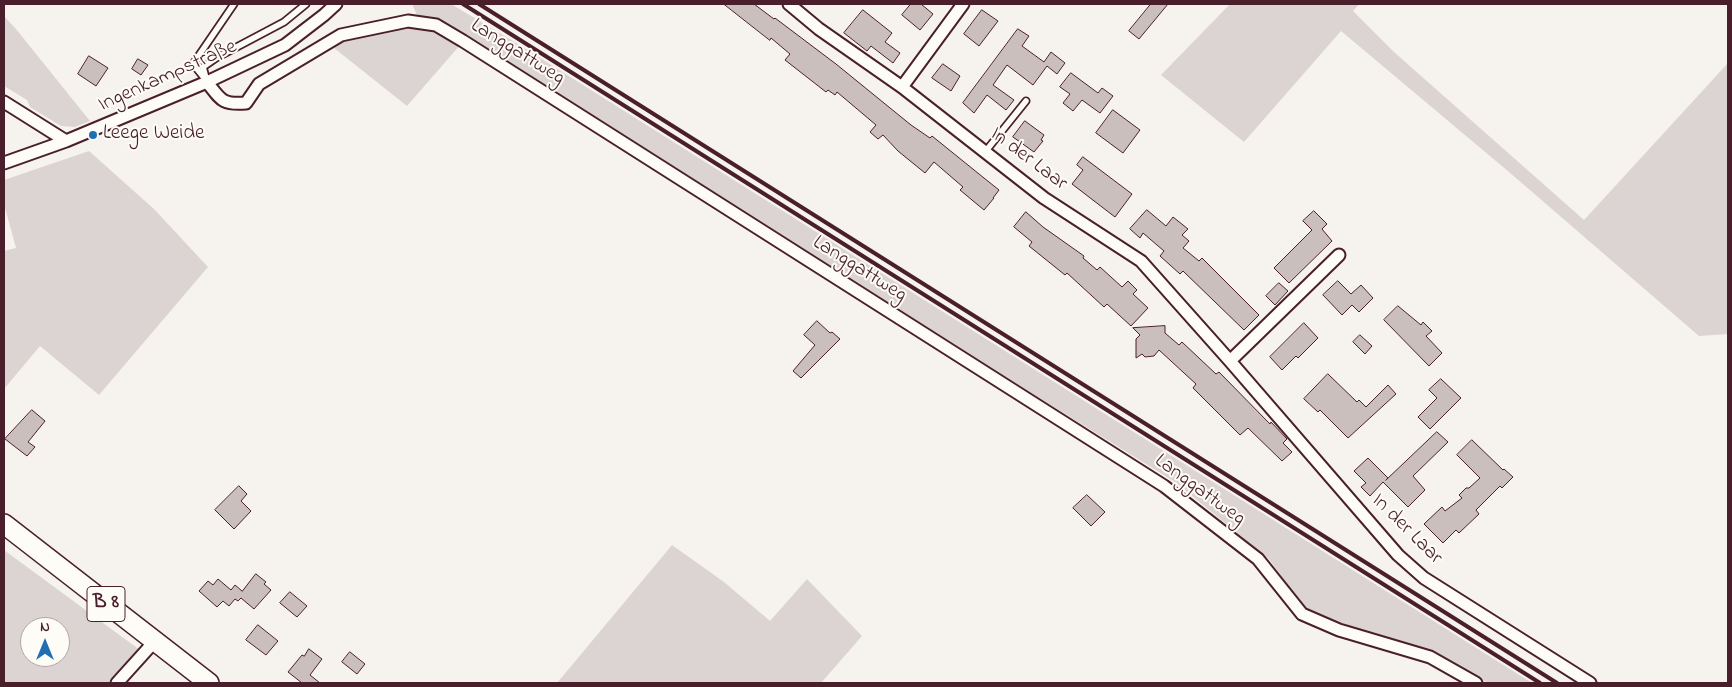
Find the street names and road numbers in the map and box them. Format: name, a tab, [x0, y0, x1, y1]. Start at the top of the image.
street label: Langgattweg	[465, 14, 569, 92]
street label: Ingenkampstraße	[95, 35, 241, 119]
street label: In der Laar	[984, 123, 1072, 197]
street label: Langgattweg	[807, 231, 911, 309]
street label: Langgattweg	[1149, 450, 1249, 532]
street label: In der Laar	[1365, 489, 1447, 571]
road number: B 8	[87, 586, 125, 622]

